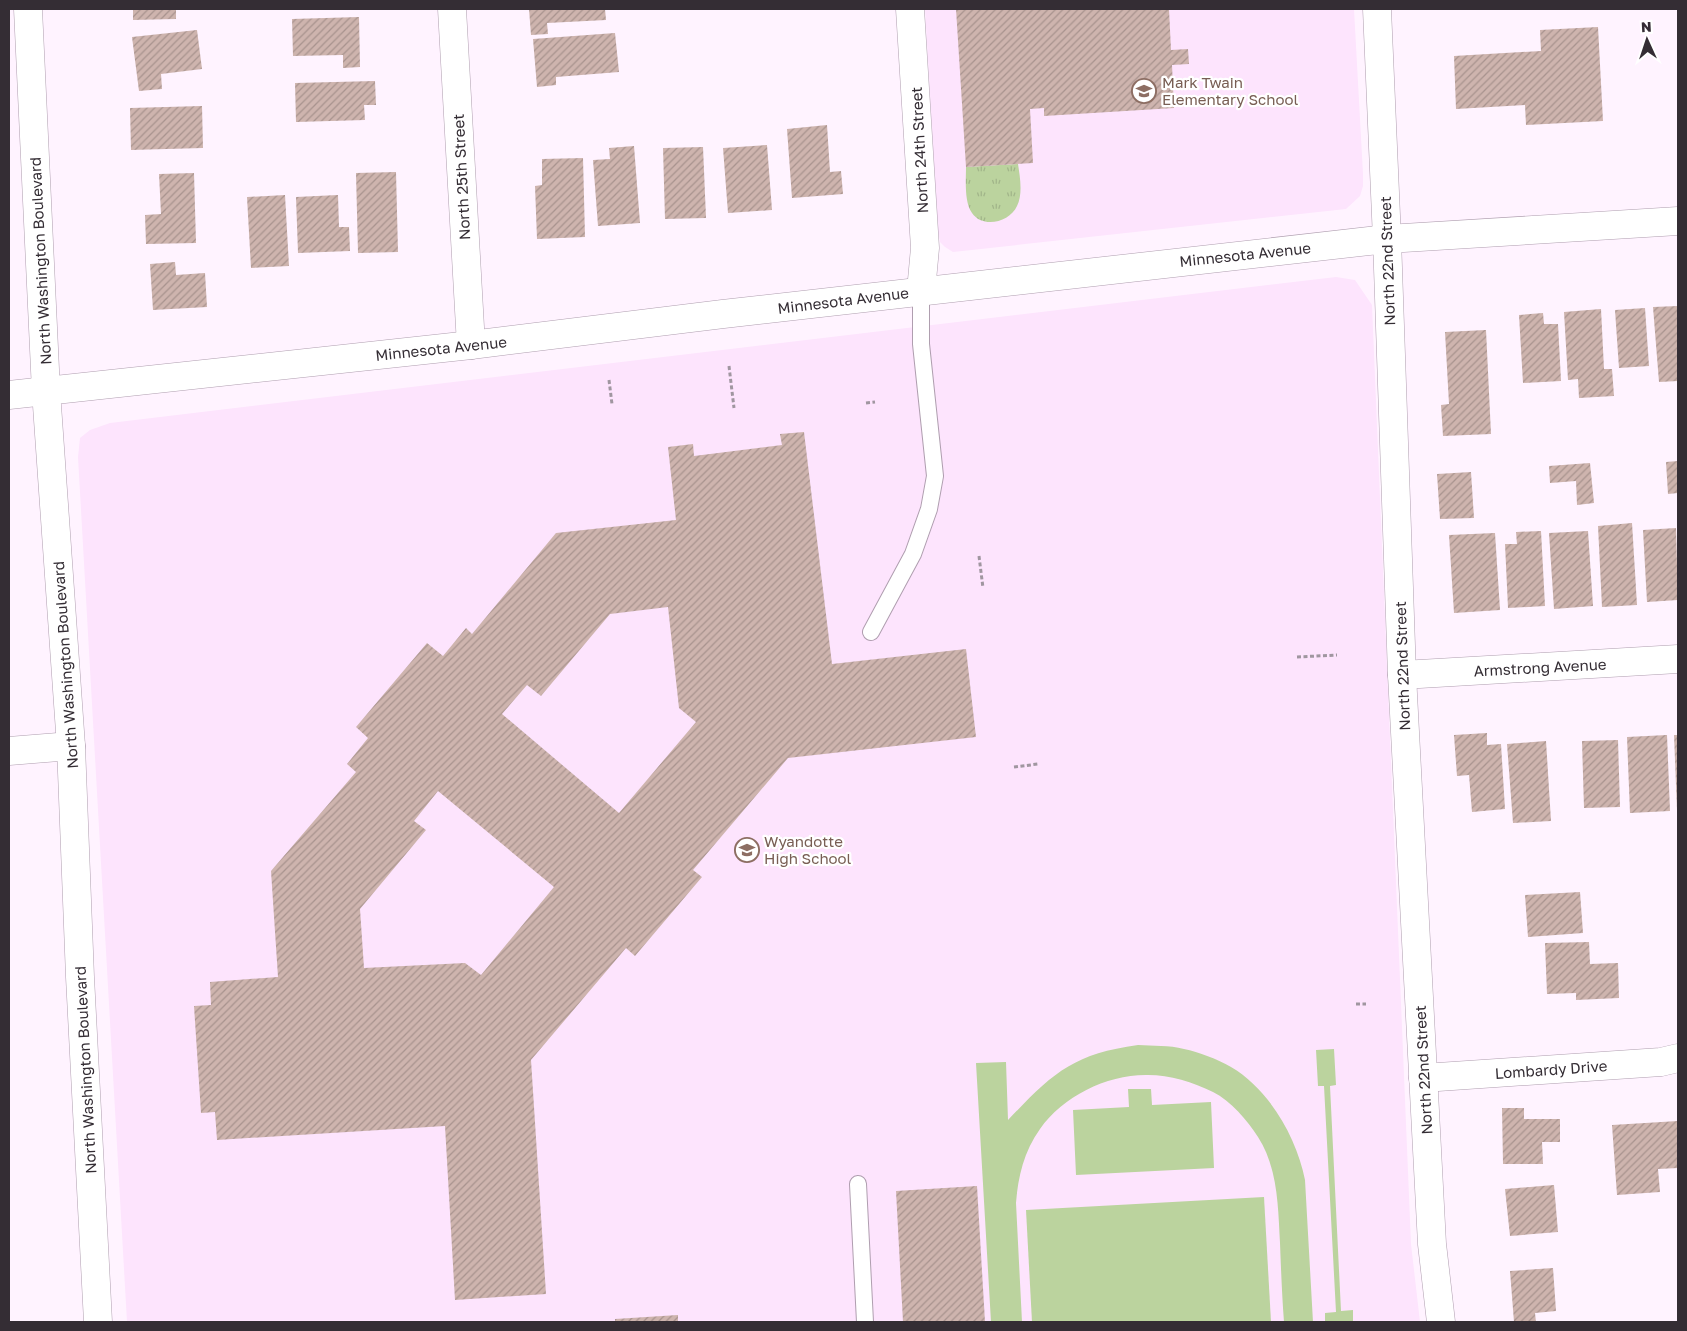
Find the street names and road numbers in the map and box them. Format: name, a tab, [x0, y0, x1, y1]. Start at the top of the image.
street label: North 24th Street	[907, 86, 931, 214]
street label: North 25th Street	[449, 113, 473, 241]
street label: North Washington Boulevard	[26, 157, 54, 365]
street label: North 22nd Street	[1376, 196, 1398, 326]
street label: Minnesota Avenue	[1178, 238, 1312, 270]
street label: Minnesota Avenue	[776, 283, 910, 317]
street label: Minnesota Avenue	[374, 332, 508, 364]
street label: North Washington Boulevard	[49, 561, 81, 769]
street label: North 22nd Street	[1391, 601, 1413, 731]
street label: Armstrong Avenue	[1473, 655, 1607, 679]
street label: North Washington Boulevard	[71, 966, 99, 1174]
street label: North 22nd Street	[1411, 1005, 1435, 1135]
street label: Lombardy Drive	[1494, 1056, 1608, 1082]

